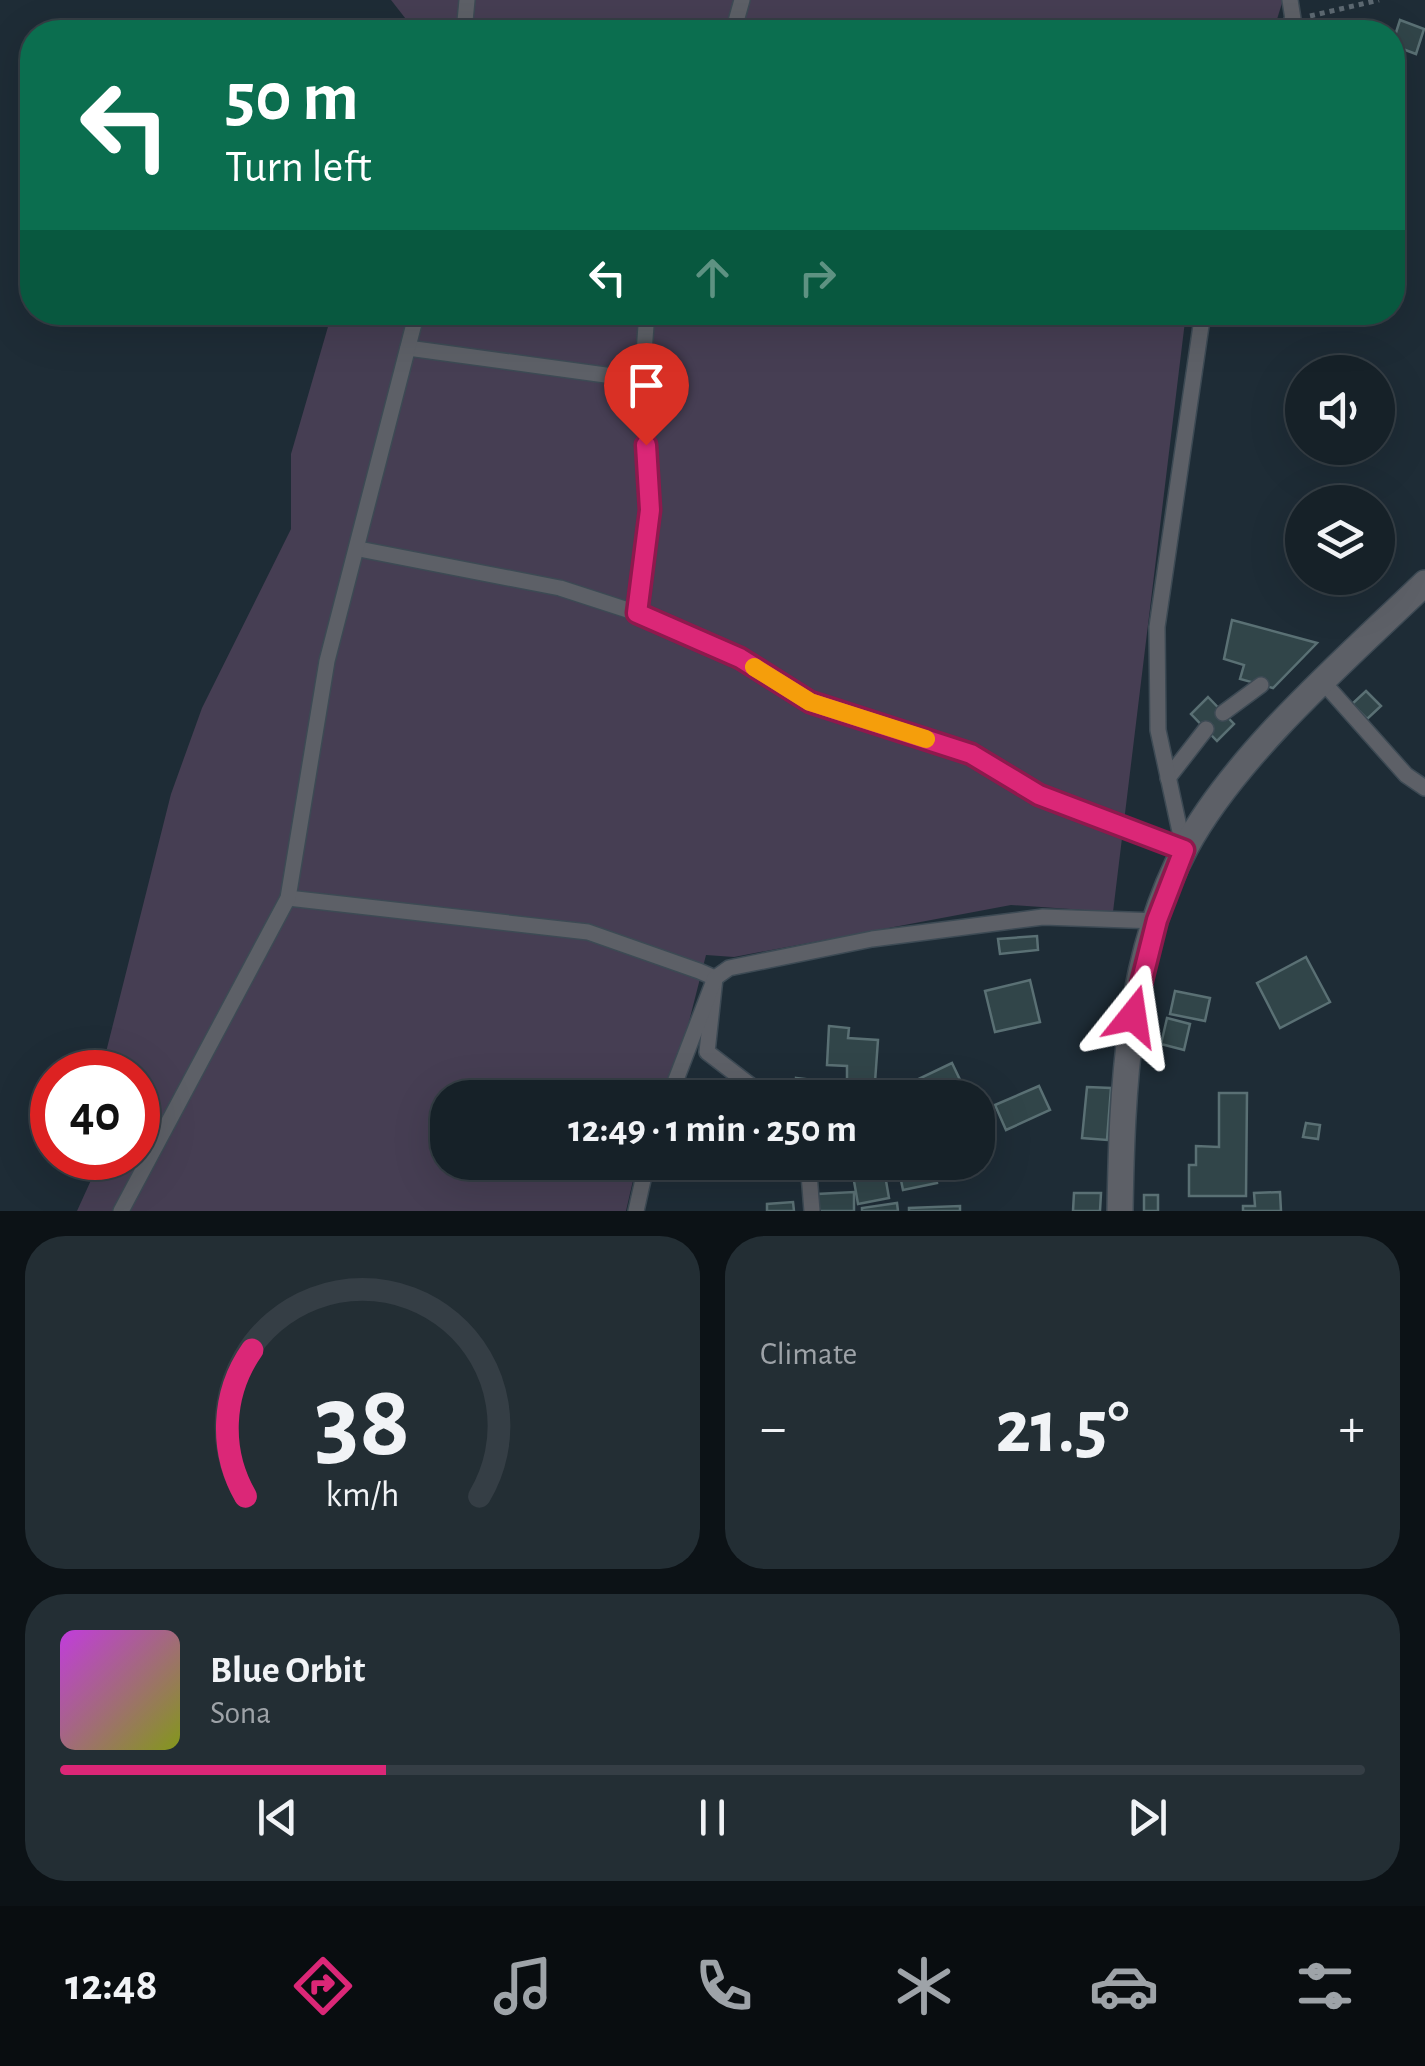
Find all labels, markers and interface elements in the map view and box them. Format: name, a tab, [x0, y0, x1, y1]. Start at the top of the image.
icon: left	[60, 60, 190, 190]
text: 50 m	[225, 63, 359, 133]
text: Turn left	[225, 145, 372, 190]
icon: left	[580, 250, 635, 305]
icon: ahead	[685, 250, 740, 305]
icon: right	[790, 250, 845, 305]
pin	[604, 343, 689, 446]
map controls	[1285, 355, 1395, 595]
button: sound	[1285, 355, 1395, 465]
icon: arrive	[619, 358, 674, 413]
button: layers	[1285, 485, 1395, 595]
position arrow	[1081, 964, 1185, 1068]
speed limit sign: 40	[30, 1050, 160, 1180]
text: 12:49 · 1 min · 250 m	[568, 1111, 857, 1149]
text: Climate	[760, 1338, 857, 1370]
text: 38	[314, 1371, 411, 1475]
text: 21.5°	[996, 1391, 1129, 1466]
text: −	[760, 1401, 786, 1456]
text: +	[1339, 1401, 1365, 1456]
text: km/h	[326, 1477, 399, 1513]
text: Blue Orbit	[210, 1652, 365, 1690]
text: Sona	[210, 1697, 271, 1729]
icon: previous	[250, 1790, 305, 1845]
icon: pause	[685, 1790, 740, 1845]
icon: next	[1120, 1790, 1175, 1845]
icon: directions	[288, 1951, 358, 2021]
icon: music	[488, 1951, 558, 2021]
icon: phone	[689, 1951, 759, 2021]
icon: climate	[889, 1951, 959, 2021]
icon: car	[1089, 1951, 1159, 2021]
icon: filters	[1290, 1951, 1360, 2021]
text: 12:48	[65, 1963, 158, 2008]

